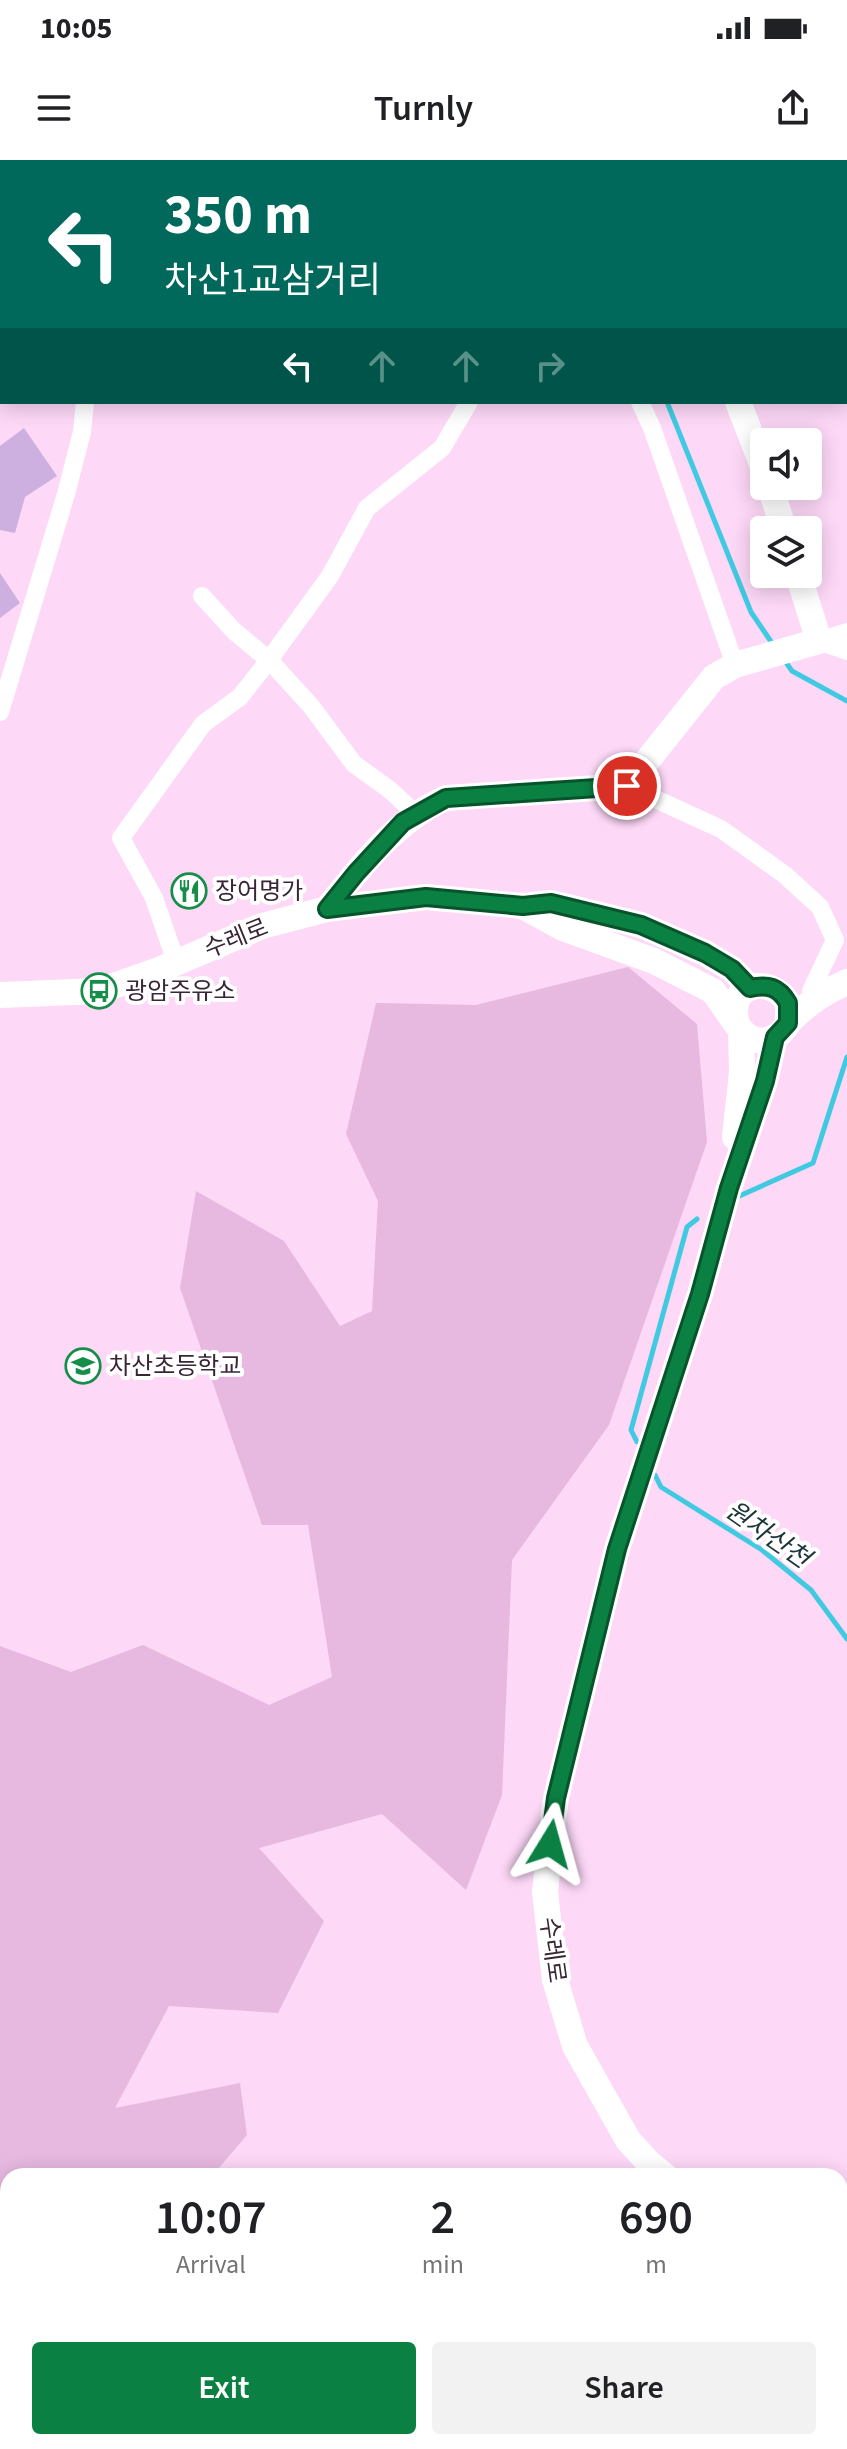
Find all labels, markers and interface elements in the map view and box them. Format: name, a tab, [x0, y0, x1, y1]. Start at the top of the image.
text: 10:05	[40, 7, 112, 50]
text: Turnly	[374, 83, 473, 134]
icon: menu	[32, 86, 76, 130]
icon: share	[771, 86, 815, 130]
text: 350 m	[164, 176, 312, 255]
icon: left	[32, 192, 136, 296]
text: 차산1교삼거리	[164, 255, 381, 306]
icon: left	[276, 344, 320, 388]
icon: ahead	[360, 344, 404, 388]
icon: ahead	[444, 344, 488, 388]
icon: right	[528, 344, 572, 388]
map controls	[750, 428, 822, 588]
button: sound	[750, 428, 822, 500]
button: layers	[750, 516, 822, 588]
pin	[593, 752, 661, 820]
icon: arrive	[605, 764, 649, 808]
restaurant icon: 장어명가	[170, 872, 208, 910]
place label: 장어명가	[215, 874, 303, 909]
street label: 수레로	[199, 910, 273, 967]
bus stop icon: 광암주유소	[80, 972, 118, 1010]
place label: 광암주유소	[125, 974, 235, 1009]
school or university icon: 차산초등학교	[64, 1347, 102, 1385]
place label: 차산초등학교	[109, 1349, 241, 1384]
water label: 원차산천	[718, 1492, 820, 1579]
position arrow	[508, 1802, 592, 1886]
street label: 수레로	[531, 1915, 574, 1985]
text: 10:07	[155, 2184, 267, 2252]
text: 2	[431, 2184, 455, 2252]
text: 690	[619, 2184, 693, 2252]
text: Arrival	[176, 2246, 246, 2283]
text: min	[422, 2246, 464, 2283]
text: m	[645, 2246, 667, 2283]
button: Exit	[32, 2342, 416, 2434]
button: Share	[432, 2342, 816, 2434]

